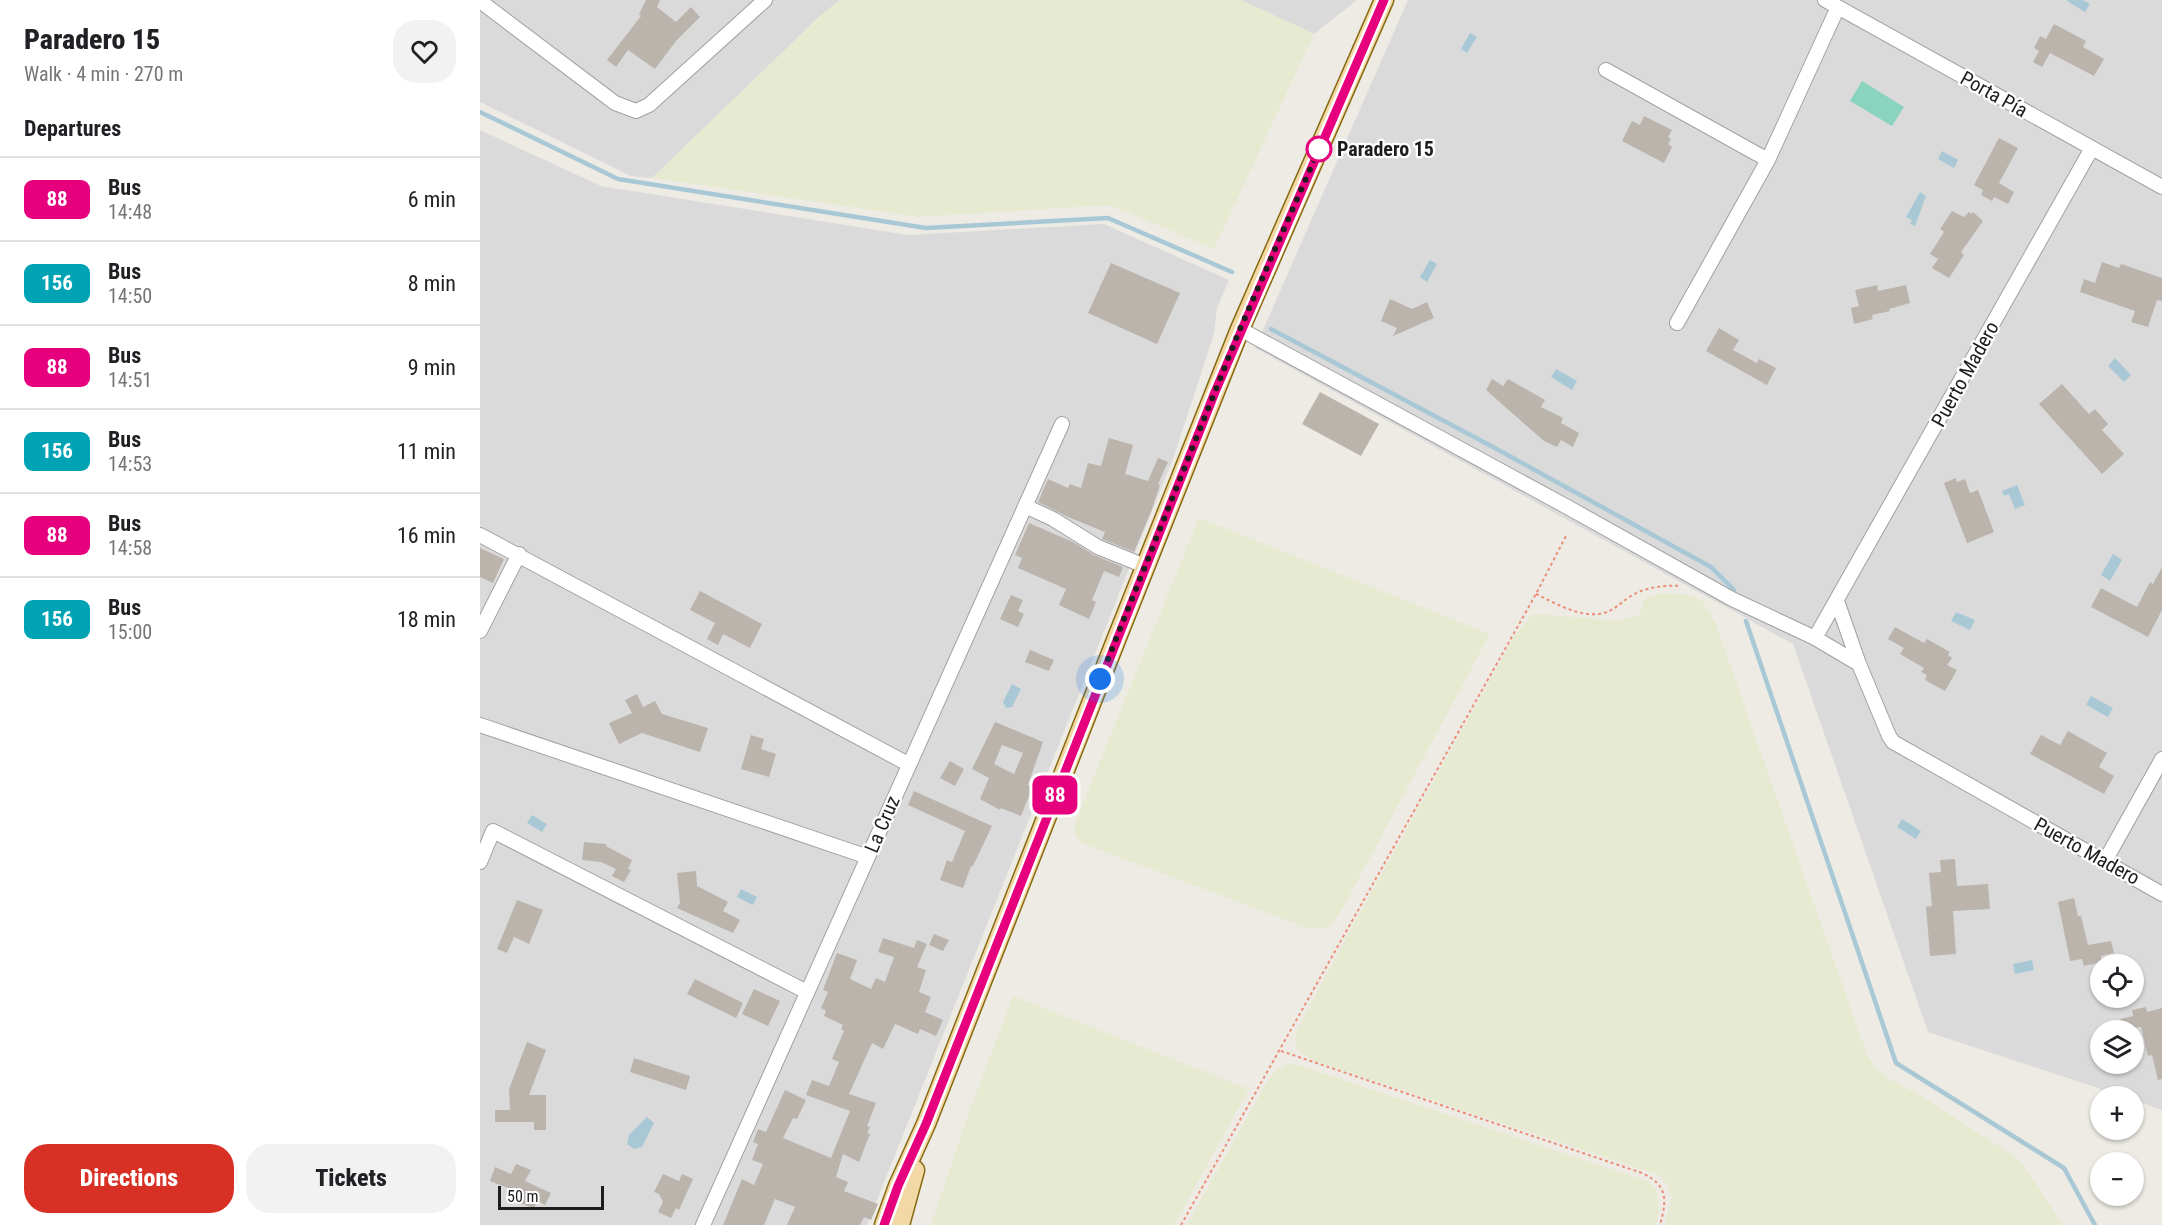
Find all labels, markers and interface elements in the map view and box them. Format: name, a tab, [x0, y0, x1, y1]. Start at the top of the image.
button: heart	[393, 20, 456, 83]
text: Paradero 15	[24, 23, 160, 56]
text: Walk · 4 min · 270 m	[24, 62, 183, 86]
street label: Porta Pía	[1956, 66, 2032, 122]
text: Departures	[24, 116, 121, 141]
marker: Paradero 15	[1306, 136, 1332, 162]
place label: Paradero 15	[1337, 137, 1434, 161]
text: Bus	[108, 175, 141, 200]
text: 88	[46, 187, 68, 211]
text: 6 min	[408, 187, 456, 212]
text: 14:48	[108, 200, 152, 224]
text: Bus	[108, 259, 141, 284]
text: 156	[41, 271, 73, 295]
text: 8 min	[408, 271, 456, 296]
text: 14:50	[108, 284, 152, 308]
street label: Puerto Madero	[1926, 317, 2004, 431]
text: Bus	[108, 343, 141, 368]
text: 88	[46, 355, 68, 379]
text: 9 min	[408, 355, 456, 380]
text: 14:51	[108, 368, 152, 392]
text: Bus	[108, 427, 141, 452]
text: 156	[41, 439, 73, 463]
text: 11 min	[397, 439, 456, 464]
text: 14:53	[108, 452, 152, 476]
text: Bus	[108, 511, 141, 536]
text: 88	[46, 523, 68, 547]
text: 16 min	[397, 523, 456, 548]
text: 14:58	[108, 536, 152, 560]
text: Bus	[108, 595, 141, 620]
text: 156	[41, 607, 73, 631]
text: 18 min	[397, 607, 456, 632]
text: 15:00	[108, 620, 152, 644]
your location	[1085, 664, 1115, 694]
line badge: 88	[1028, 776, 1082, 814]
text: 88	[1044, 783, 1066, 807]
street label: La Cruz	[859, 792, 905, 856]
street label: Puerto Madero	[2030, 812, 2144, 890]
map controls	[2090, 954, 2144, 1206]
button: locate	[2090, 954, 2144, 1008]
button: layers	[2090, 1020, 2144, 1074]
button: +	[2090, 1086, 2144, 1140]
button: Directions	[24, 1144, 234, 1213]
button: Tickets	[246, 1144, 456, 1213]
button: −	[2090, 1152, 2144, 1206]
scale bar	[498, 1183, 604, 1210]
text: 50 m	[507, 1187, 539, 1206]

